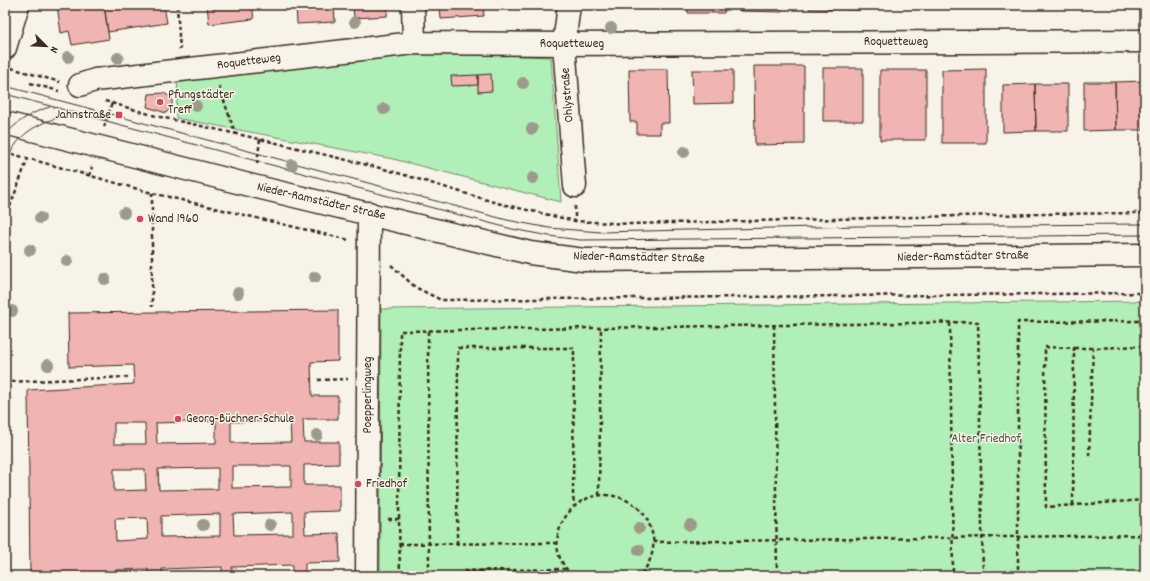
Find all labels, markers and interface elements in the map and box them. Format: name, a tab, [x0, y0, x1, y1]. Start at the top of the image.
north arrow	[26, 26, 66, 66]
street label: Roquetteweg	[864, 33, 928, 52]
street label: Roquetteweg	[540, 35, 604, 54]
text: N	[45, 44, 62, 56]
street label: Roquetteweg	[216, 49, 282, 75]
street label: Ohlystraße	[557, 67, 579, 123]
place label: Pfungstädter Treff	[168, 86, 234, 120]
marker: Pfungstädter Treff	[155, 97, 165, 107]
place label: Jahnstraße	[55, 106, 111, 125]
marker: Jahnstraße	[114, 110, 124, 120]
street label: Nieder-Ramstädter Straße	[255, 178, 387, 226]
place label: Wand 1960	[148, 210, 199, 229]
marker: Wand 1960	[135, 214, 145, 224]
street label: Nieder-Ramstädter Straße	[897, 246, 1029, 268]
street label: Nieder-Ramstädter Straße	[573, 247, 705, 269]
street label: Poepperlingweg	[359, 356, 378, 433]
place label: Georg-Büchner-Schule	[186, 410, 295, 429]
marker: Georg-Büchner-Schule	[173, 414, 183, 424]
park label: Alter Friedhof	[951, 430, 1021, 449]
place label: Friedhof	[366, 475, 408, 494]
marker: Friedhof	[353, 479, 363, 489]

